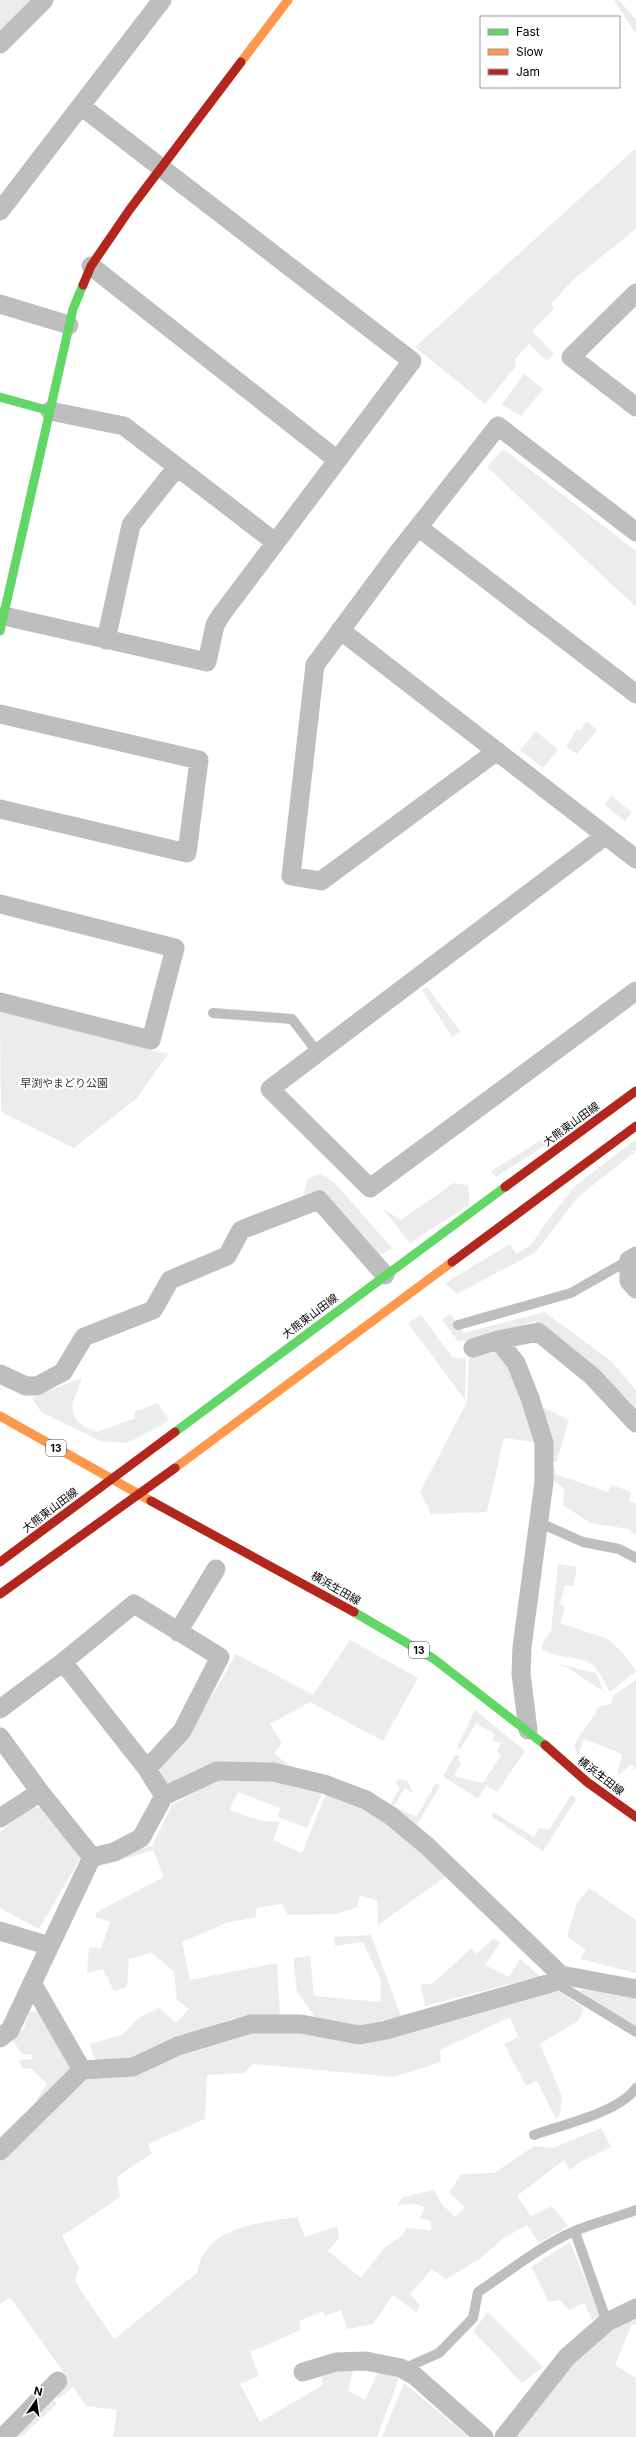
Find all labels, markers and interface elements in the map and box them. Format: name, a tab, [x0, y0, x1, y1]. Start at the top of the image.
legend	[480, 16, 620, 88]
text: Fast	[516, 24, 540, 39]
text: Slow	[516, 44, 544, 59]
text: Jam	[516, 64, 540, 79]
park label: 早渕やまどり公園	[20, 1076, 108, 1090]
street label: 大熊東山田線	[540, 1099, 602, 1149]
street label: 大熊東山田線	[279, 1291, 341, 1341]
road number: 13	[46, 1440, 66, 1456]
street label: 大熊東山田線	[19, 1485, 81, 1535]
street label: 横浜生田線	[309, 1568, 363, 1608]
road number: 13	[409, 1642, 429, 1658]
street label: 横浜生田線	[575, 1754, 627, 1798]
north arrow	[16, 2381, 56, 2421]
text: N	[33, 2383, 44, 2399]

